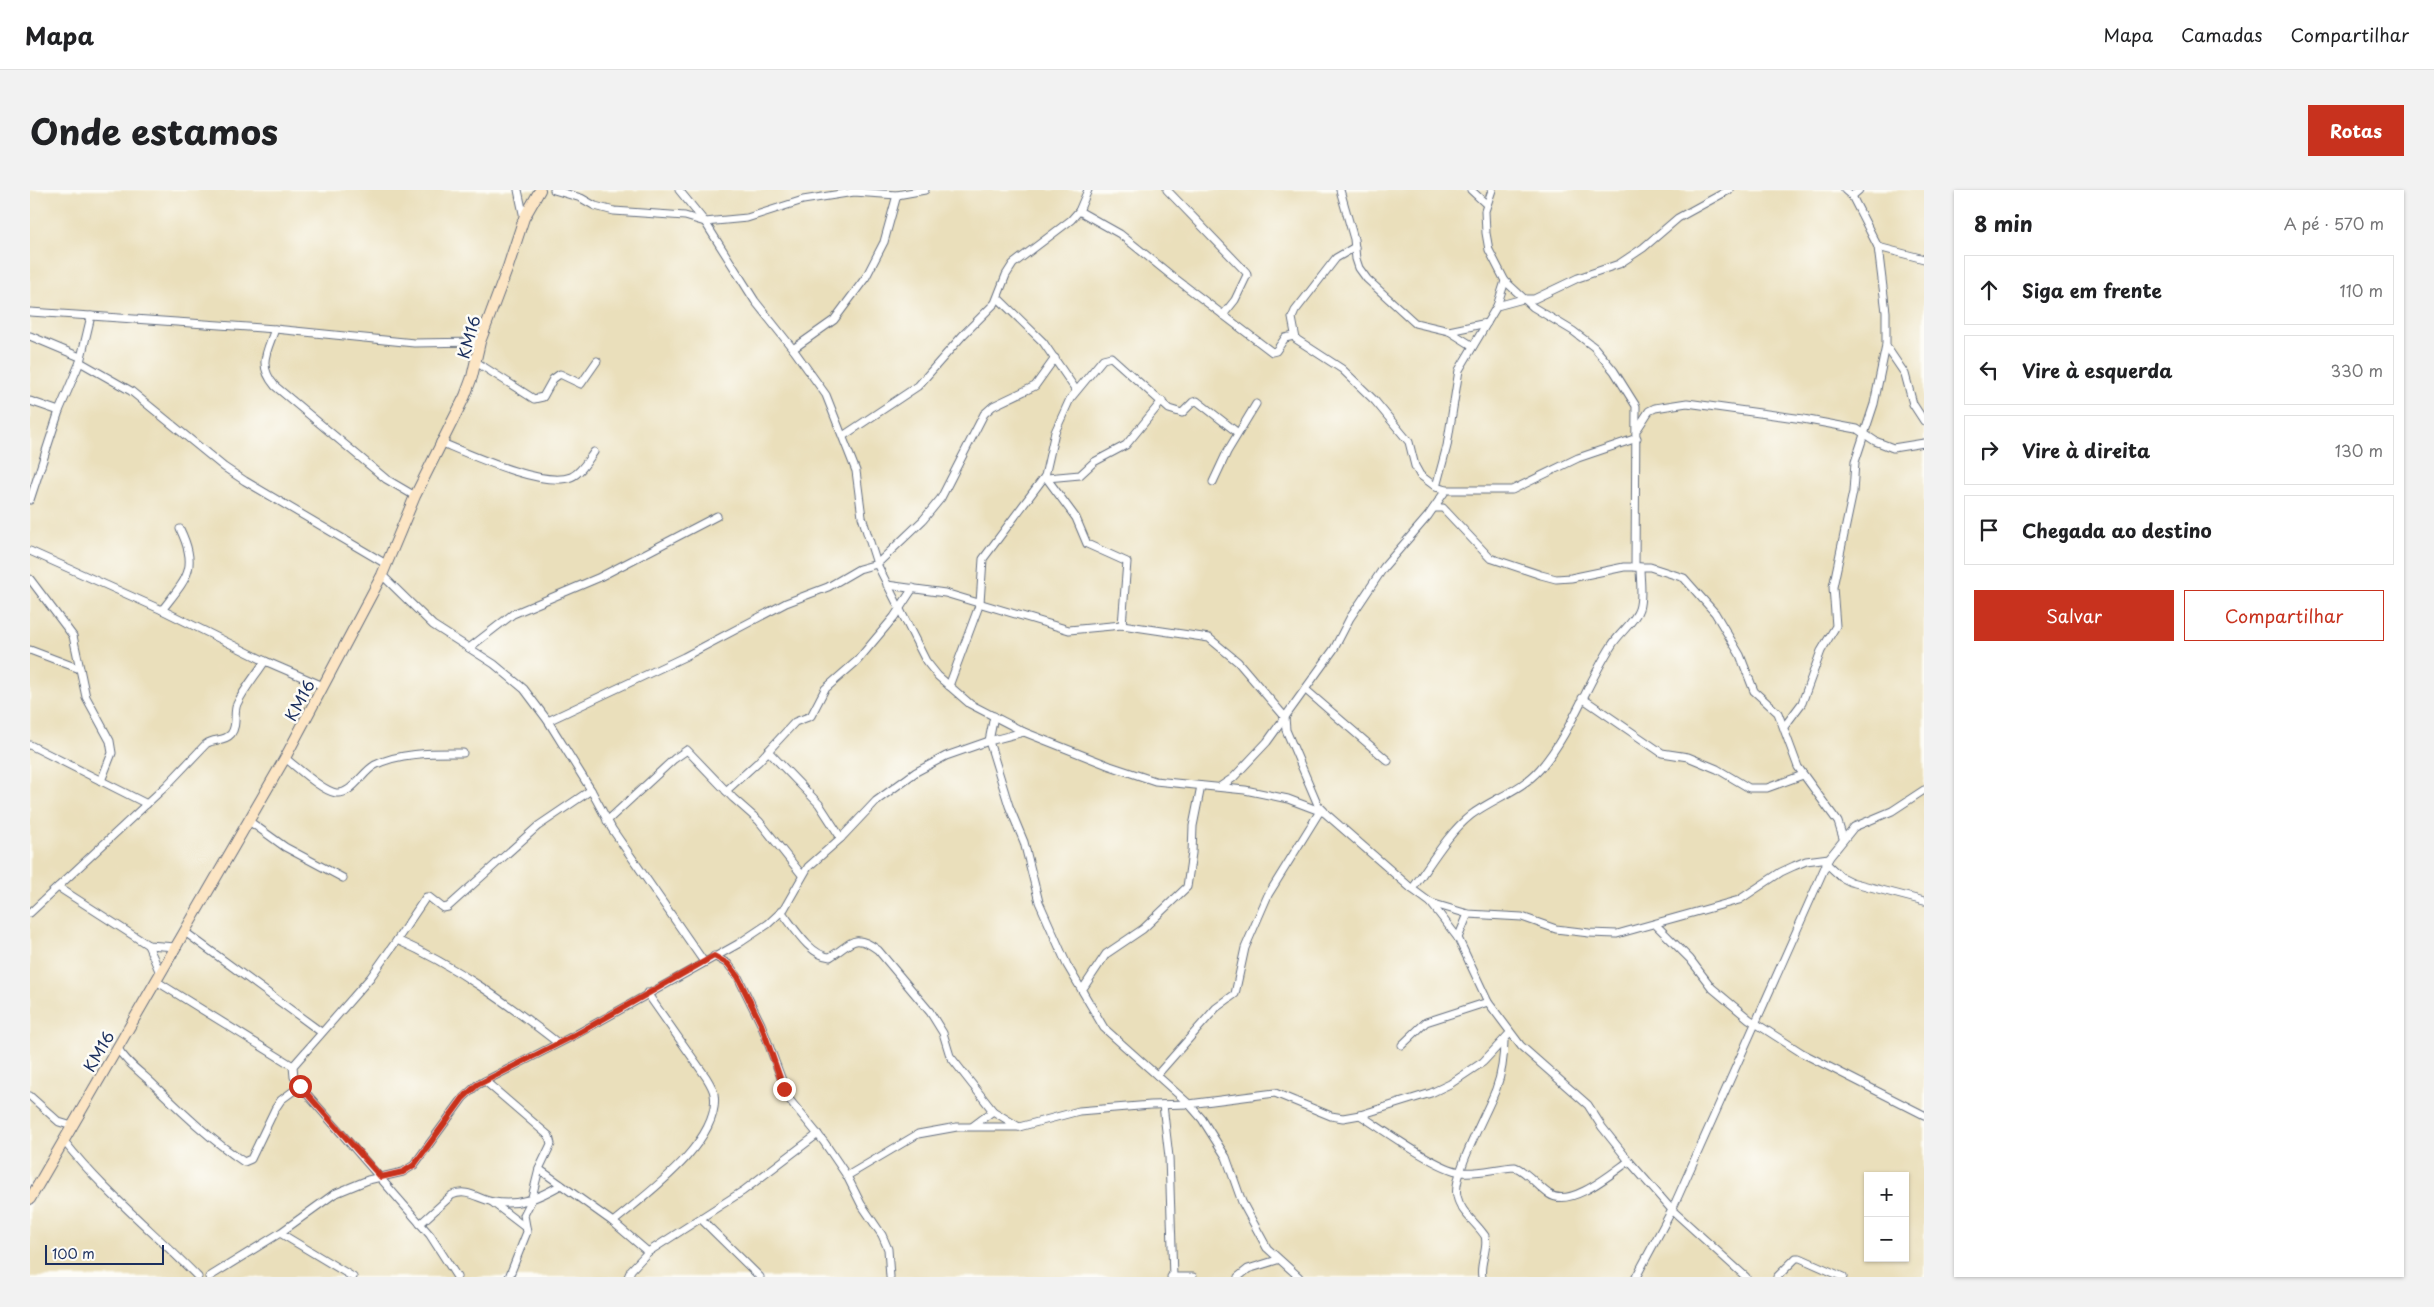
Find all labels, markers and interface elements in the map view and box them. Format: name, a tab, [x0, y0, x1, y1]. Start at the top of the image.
text: Mapa	[25, 17, 94, 53]
text: Mapa	[2103, 21, 2153, 48]
text: Camadas	[2181, 21, 2263, 48]
text: Compartilhar	[2291, 21, 2409, 48]
text: Onde estamos	[30, 104, 278, 157]
button: Rotas	[2308, 105, 2404, 156]
text: 8 min	[1974, 207, 2033, 239]
text: A pé · 570 m	[2284, 211, 2384, 235]
icon: ahead	[1975, 276, 2003, 304]
text: Siga em frente	[2022, 276, 2162, 304]
text: 110 m	[2340, 278, 2383, 302]
street label: KM16	[450, 313, 486, 361]
icon: left	[1975, 356, 2003, 384]
text: Vire à esquerda	[2022, 356, 2173, 384]
text: 330 m	[2330, 358, 2383, 382]
icon: right	[1975, 436, 2003, 464]
text: Vire à direita	[2022, 436, 2150, 464]
text: 130 m	[2335, 438, 2383, 462]
icon: arrive	[1975, 516, 2003, 544]
text: Chegada ao destino	[2022, 516, 2212, 544]
button: Salvar	[1974, 590, 2174, 641]
button: Compartilhar	[2184, 590, 2384, 641]
street label: KM16	[278, 675, 320, 725]
street label: KM16	[77, 1026, 119, 1076]
route start	[289, 1075, 312, 1098]
route end	[773, 1078, 796, 1101]
map controls	[1864, 1172, 1909, 1262]
button: +	[1864, 1172, 1909, 1217]
button: −	[1864, 1217, 1909, 1262]
scale bar	[45, 1242, 164, 1265]
text: 100 m	[52, 1243, 95, 1264]

